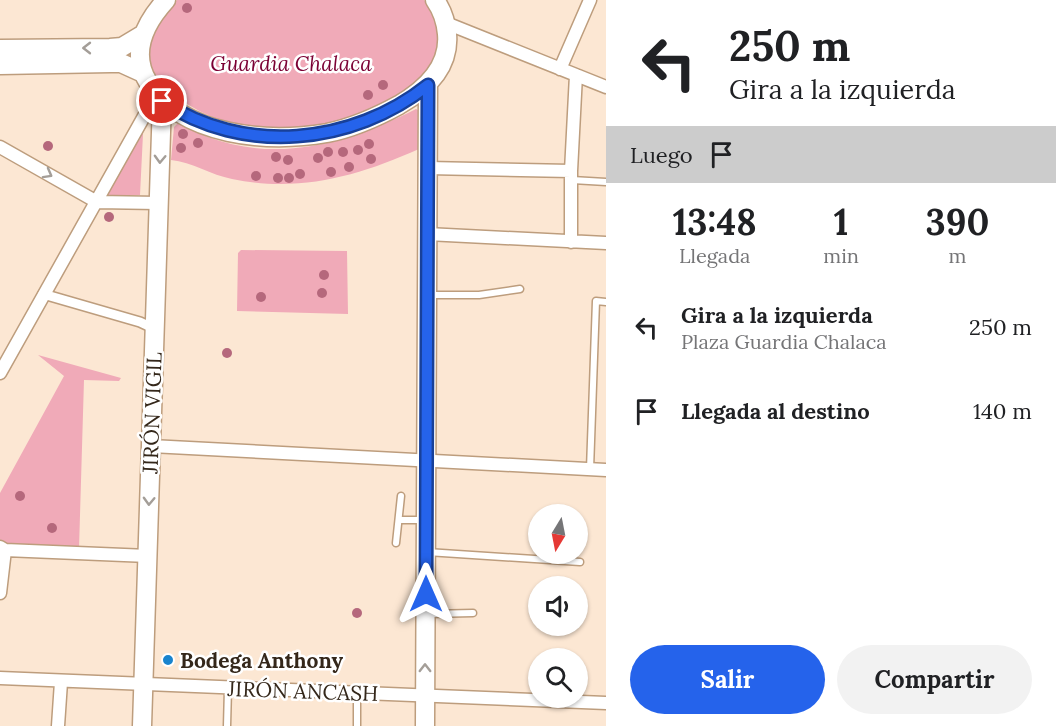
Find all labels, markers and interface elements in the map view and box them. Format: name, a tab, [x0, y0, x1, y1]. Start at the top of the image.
text: 250 m	[729, 19, 850, 73]
icon: left	[630, 24, 708, 102]
one-way arrow	[82, 42, 91, 55]
park label: Guardia Chalaca	[210, 50, 372, 77]
text: Gira a la izquierda	[729, 72, 956, 106]
pin	[136, 75, 187, 126]
icon: arrive	[145, 84, 178, 117]
icon: arrive	[705, 138, 738, 171]
text: Luego	[630, 141, 693, 169]
one-way arrow	[154, 155, 167, 164]
one-way arrow	[42, 167, 52, 178]
text: 13:48	[673, 199, 757, 245]
text: 1	[834, 199, 848, 245]
text: 390	[926, 199, 989, 245]
text: Llegada	[679, 243, 750, 268]
text: min	[823, 243, 859, 268]
text: m	[949, 243, 966, 268]
text: Gira a la izquierda	[681, 301, 873, 329]
icon: left	[630, 311, 663, 344]
text: 250 m	[969, 313, 1032, 341]
text: Plaza Guardia Chalaca	[681, 329, 887, 354]
street label: JIRÓN VIGIL	[136, 352, 168, 475]
icon: arrive	[630, 395, 663, 428]
text: Llegada al destino	[681, 397, 870, 425]
text: 140 m	[973, 397, 1032, 425]
one-way arrow	[143, 497, 156, 506]
north arrow	[528, 504, 588, 564]
map controls	[528, 504, 588, 708]
position arrow	[394, 562, 458, 626]
button: sound	[528, 576, 588, 636]
button: Salir	[630, 645, 825, 714]
button: Compartir	[837, 645, 1032, 714]
place label: Bodega Anthony	[180, 647, 344, 674]
button: search	[528, 648, 588, 708]
marker: Bodega Anthony	[161, 653, 175, 667]
one-way arrow	[419, 663, 431, 672]
street label: JIRÓN ANCASH	[226, 675, 379, 707]

